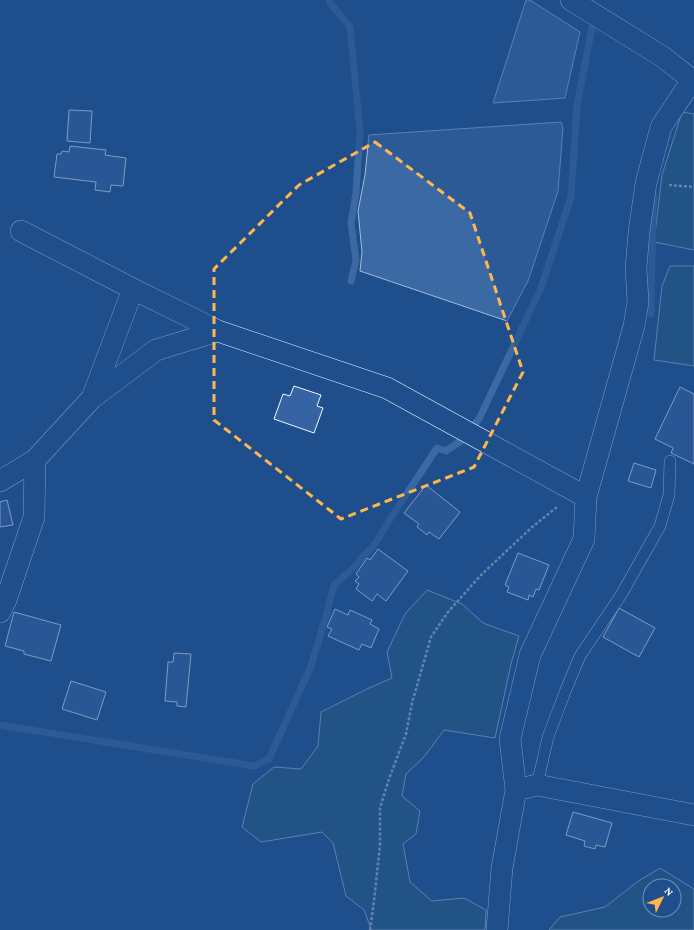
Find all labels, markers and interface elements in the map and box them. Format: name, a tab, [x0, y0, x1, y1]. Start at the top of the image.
north arrow	[642, 878, 682, 918]
text: N	[662, 884, 677, 898]

